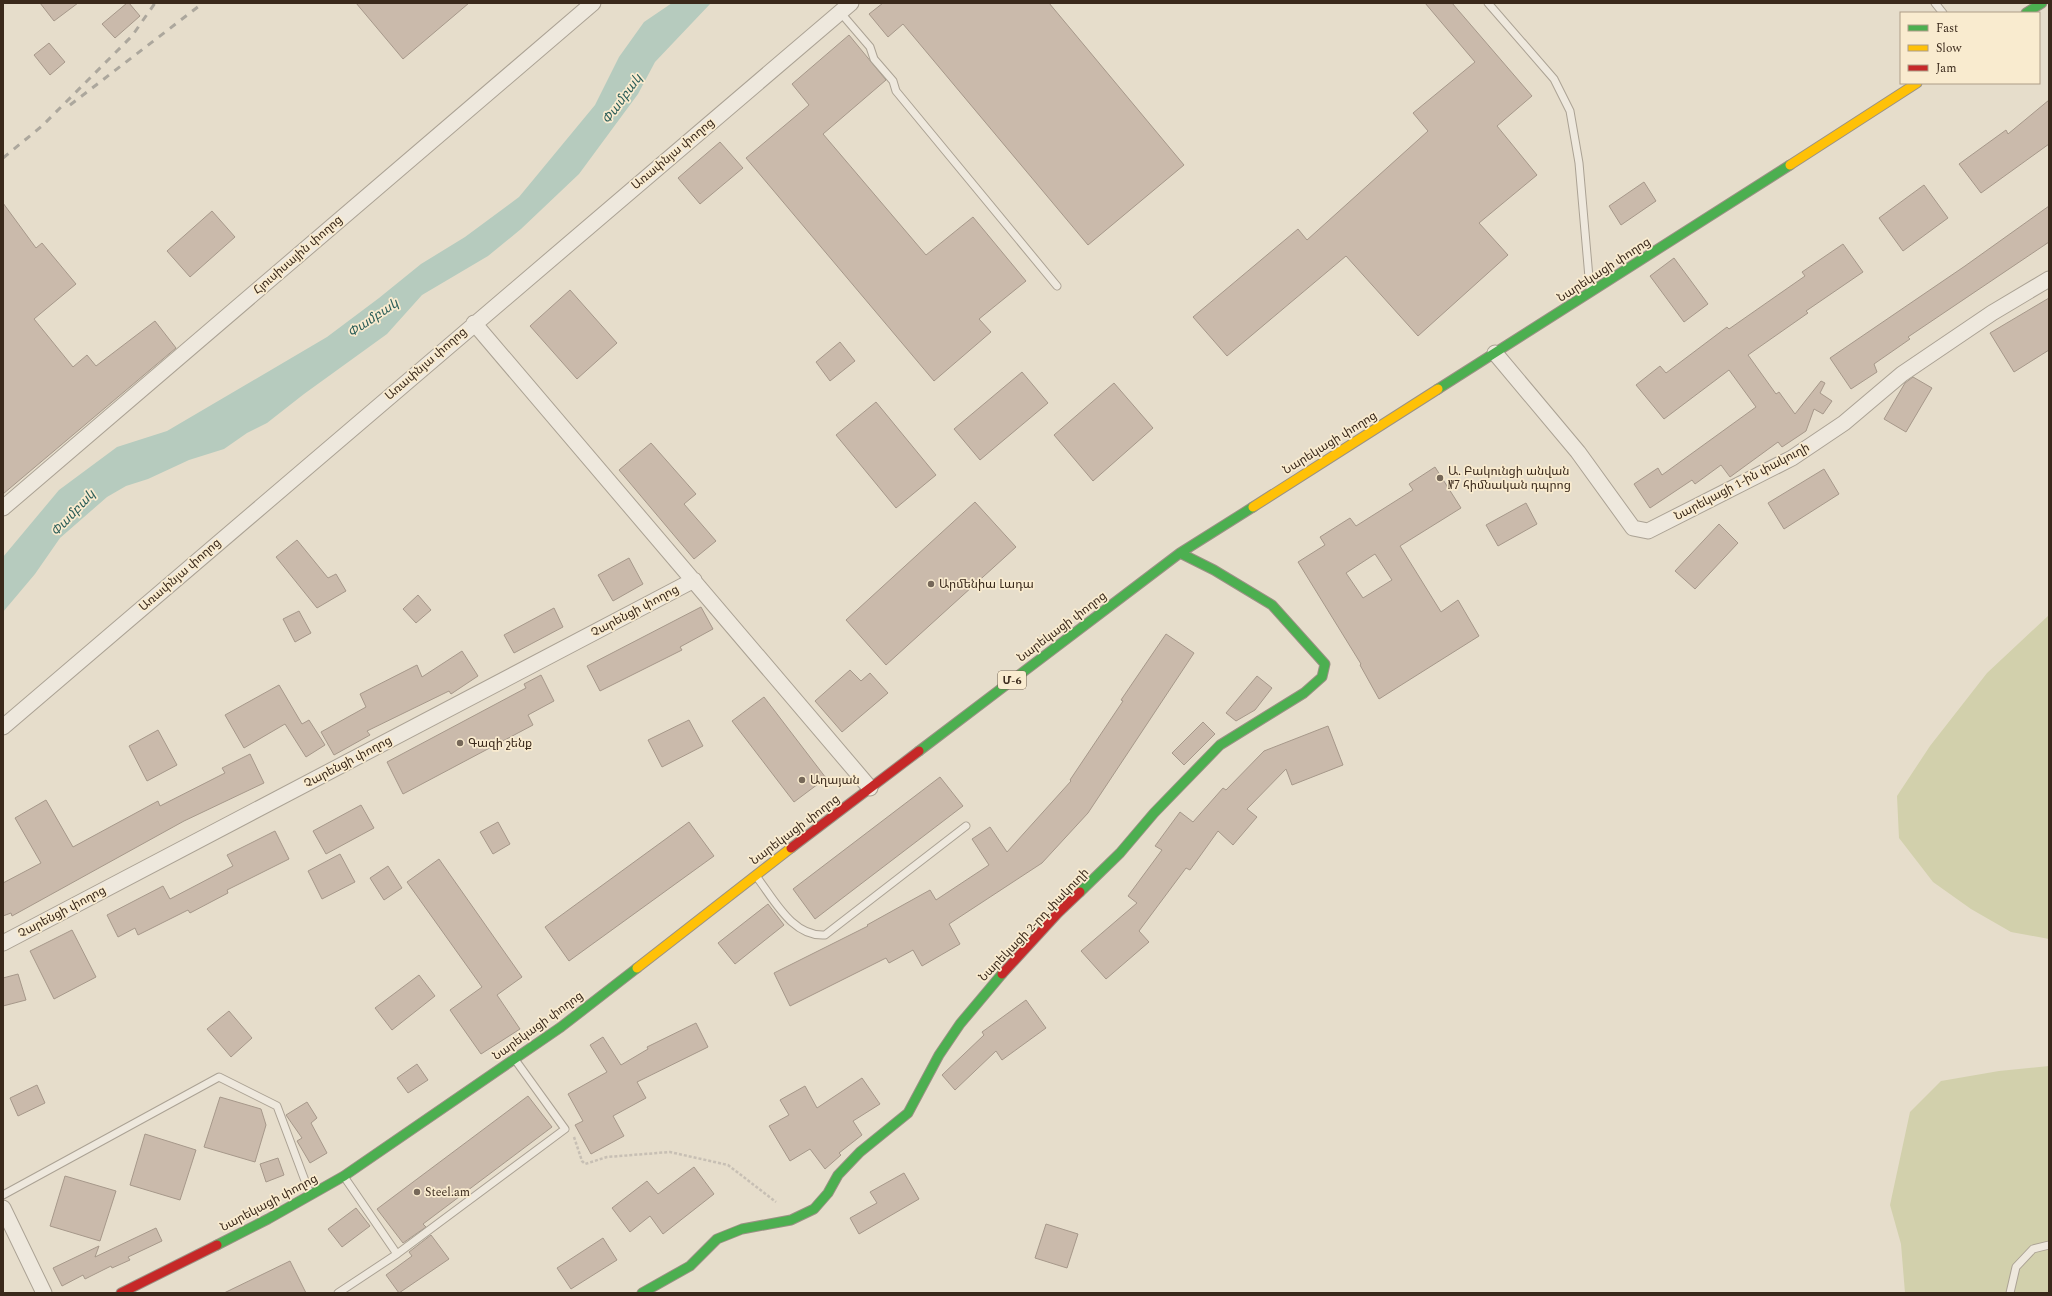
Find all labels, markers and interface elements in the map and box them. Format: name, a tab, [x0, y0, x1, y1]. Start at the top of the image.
legend	[1900, 12, 2040, 84]
text: Fast	[1936, 19, 1958, 38]
text: Slow	[1936, 39, 1962, 58]
text: Jam	[1936, 59, 1957, 78]
water label: Փամբակ	[597, 69, 648, 128]
street label: Առափնյա փողոց	[627, 113, 719, 195]
street label: Հյուսիսային փողոց	[249, 211, 347, 299]
street label: Նարեկացի փողոց	[1554, 233, 1654, 307]
water label: Փամբակ	[344, 293, 404, 342]
street label: Առափնյա փողոց	[381, 323, 471, 405]
street label: Նարեկացի փողոց	[1279, 406, 1381, 480]
street label: Նարեկացի 1-ին փակուղի	[1671, 438, 1813, 526]
place label: Ա. Բակունցի անվան №7 հիմնական դպրոց	[1448, 462, 1571, 495]
marker: Ա. Բակունցի անվան №7 հիմնական դպրոց	[1435, 473, 1445, 483]
water label: Փամբակ	[46, 484, 101, 541]
street label: Առափնյա փողոց	[135, 534, 225, 616]
place label: Արմենիա Լադա	[939, 575, 1034, 594]
marker: Արմենիա Լադա	[926, 579, 936, 589]
street label: Չարենցի փողոց	[588, 580, 682, 642]
street label: Նարեկացի փողոց	[1013, 587, 1111, 667]
road number: Մ-6	[998, 671, 1026, 689]
street label: Չարենցի փողոց	[301, 731, 395, 793]
place label: Գազի շենք	[468, 734, 532, 753]
marker: Գազի շենք	[455, 738, 465, 748]
place label: Աղայան	[810, 771, 860, 790]
marker: Աղայան	[797, 775, 807, 785]
street label: Նարեկացի փողոց	[746, 790, 844, 870]
street label: Նարեկացի 2-րդ փակուղի	[974, 864, 1094, 986]
street label: Չարենցի փողոց	[15, 881, 109, 943]
street label: Նարեկացի փողոց	[489, 987, 587, 1065]
street label: Նարեկացի փողոց	[217, 1169, 321, 1237]
place label: Steel.am	[425, 1183, 470, 1202]
marker: Steel.am	[412, 1187, 422, 1197]

